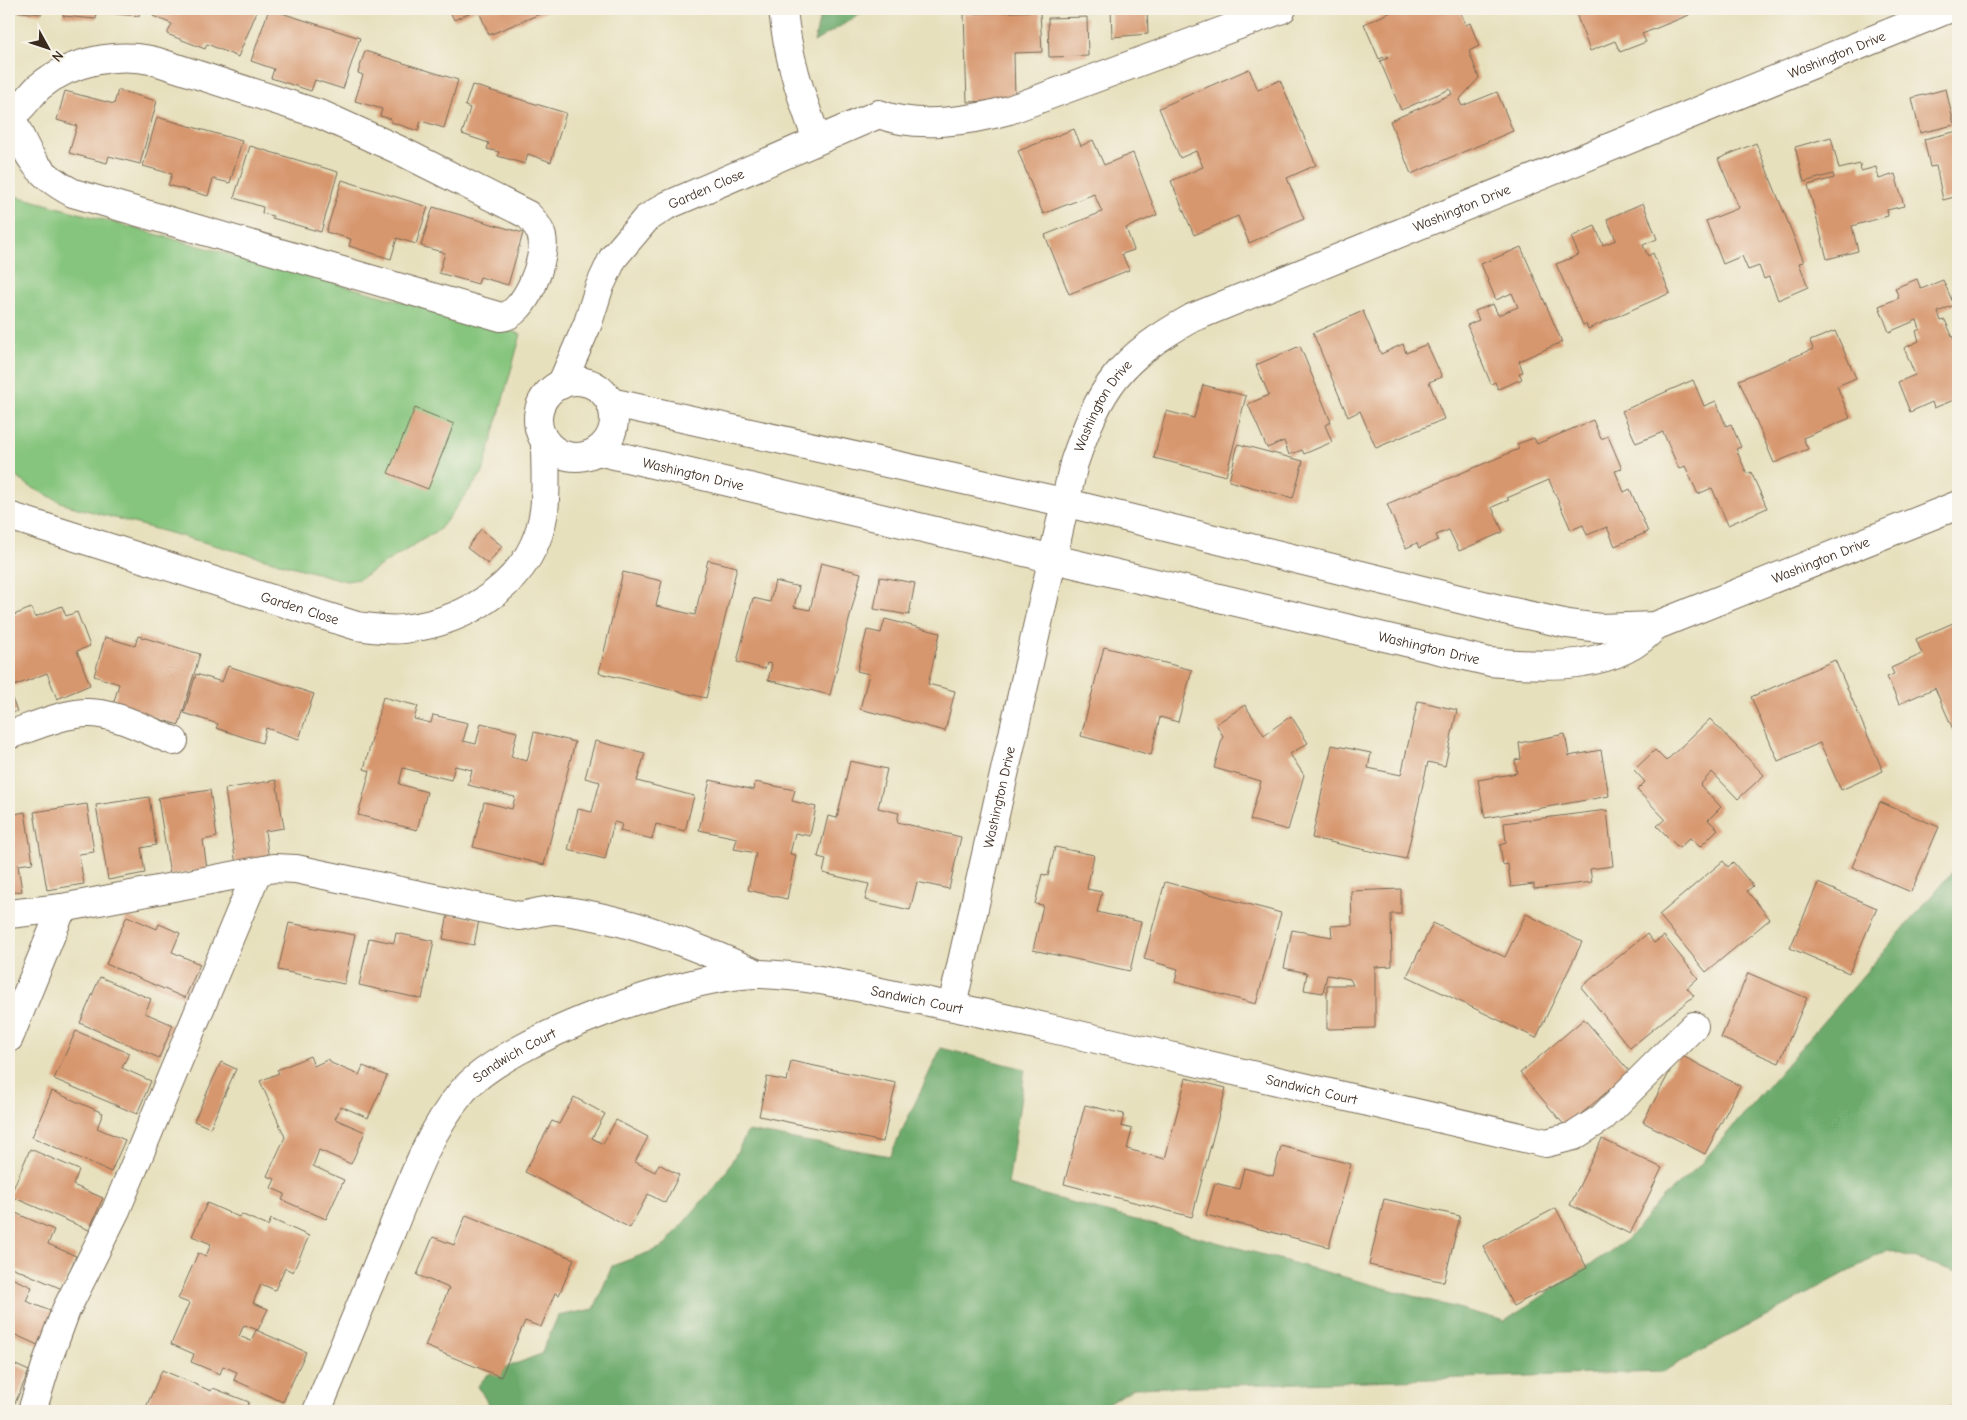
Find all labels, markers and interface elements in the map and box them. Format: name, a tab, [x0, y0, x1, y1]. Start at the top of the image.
north arrow	[22, 22, 72, 72]
street label: Washington Drive	[1785, 27, 1888, 82]
text: N	[48, 47, 67, 65]
street label: Garden Close	[665, 165, 747, 213]
street label: Washington Drive	[1410, 180, 1513, 235]
street label: Washington Drive	[1070, 356, 1135, 454]
street label: Washington Drive	[641, 454, 746, 494]
street label: Washington Drive	[1769, 533, 1872, 587]
street label: Garden Close	[259, 588, 341, 628]
street label: Washington Drive	[1377, 627, 1482, 668]
street label: Washington Drive	[979, 745, 1019, 850]
street label: Sandwich Court	[869, 982, 965, 1017]
street label: Sandwich Court	[469, 1024, 559, 1086]
street label: Sandwich Court	[1264, 1070, 1360, 1108]

